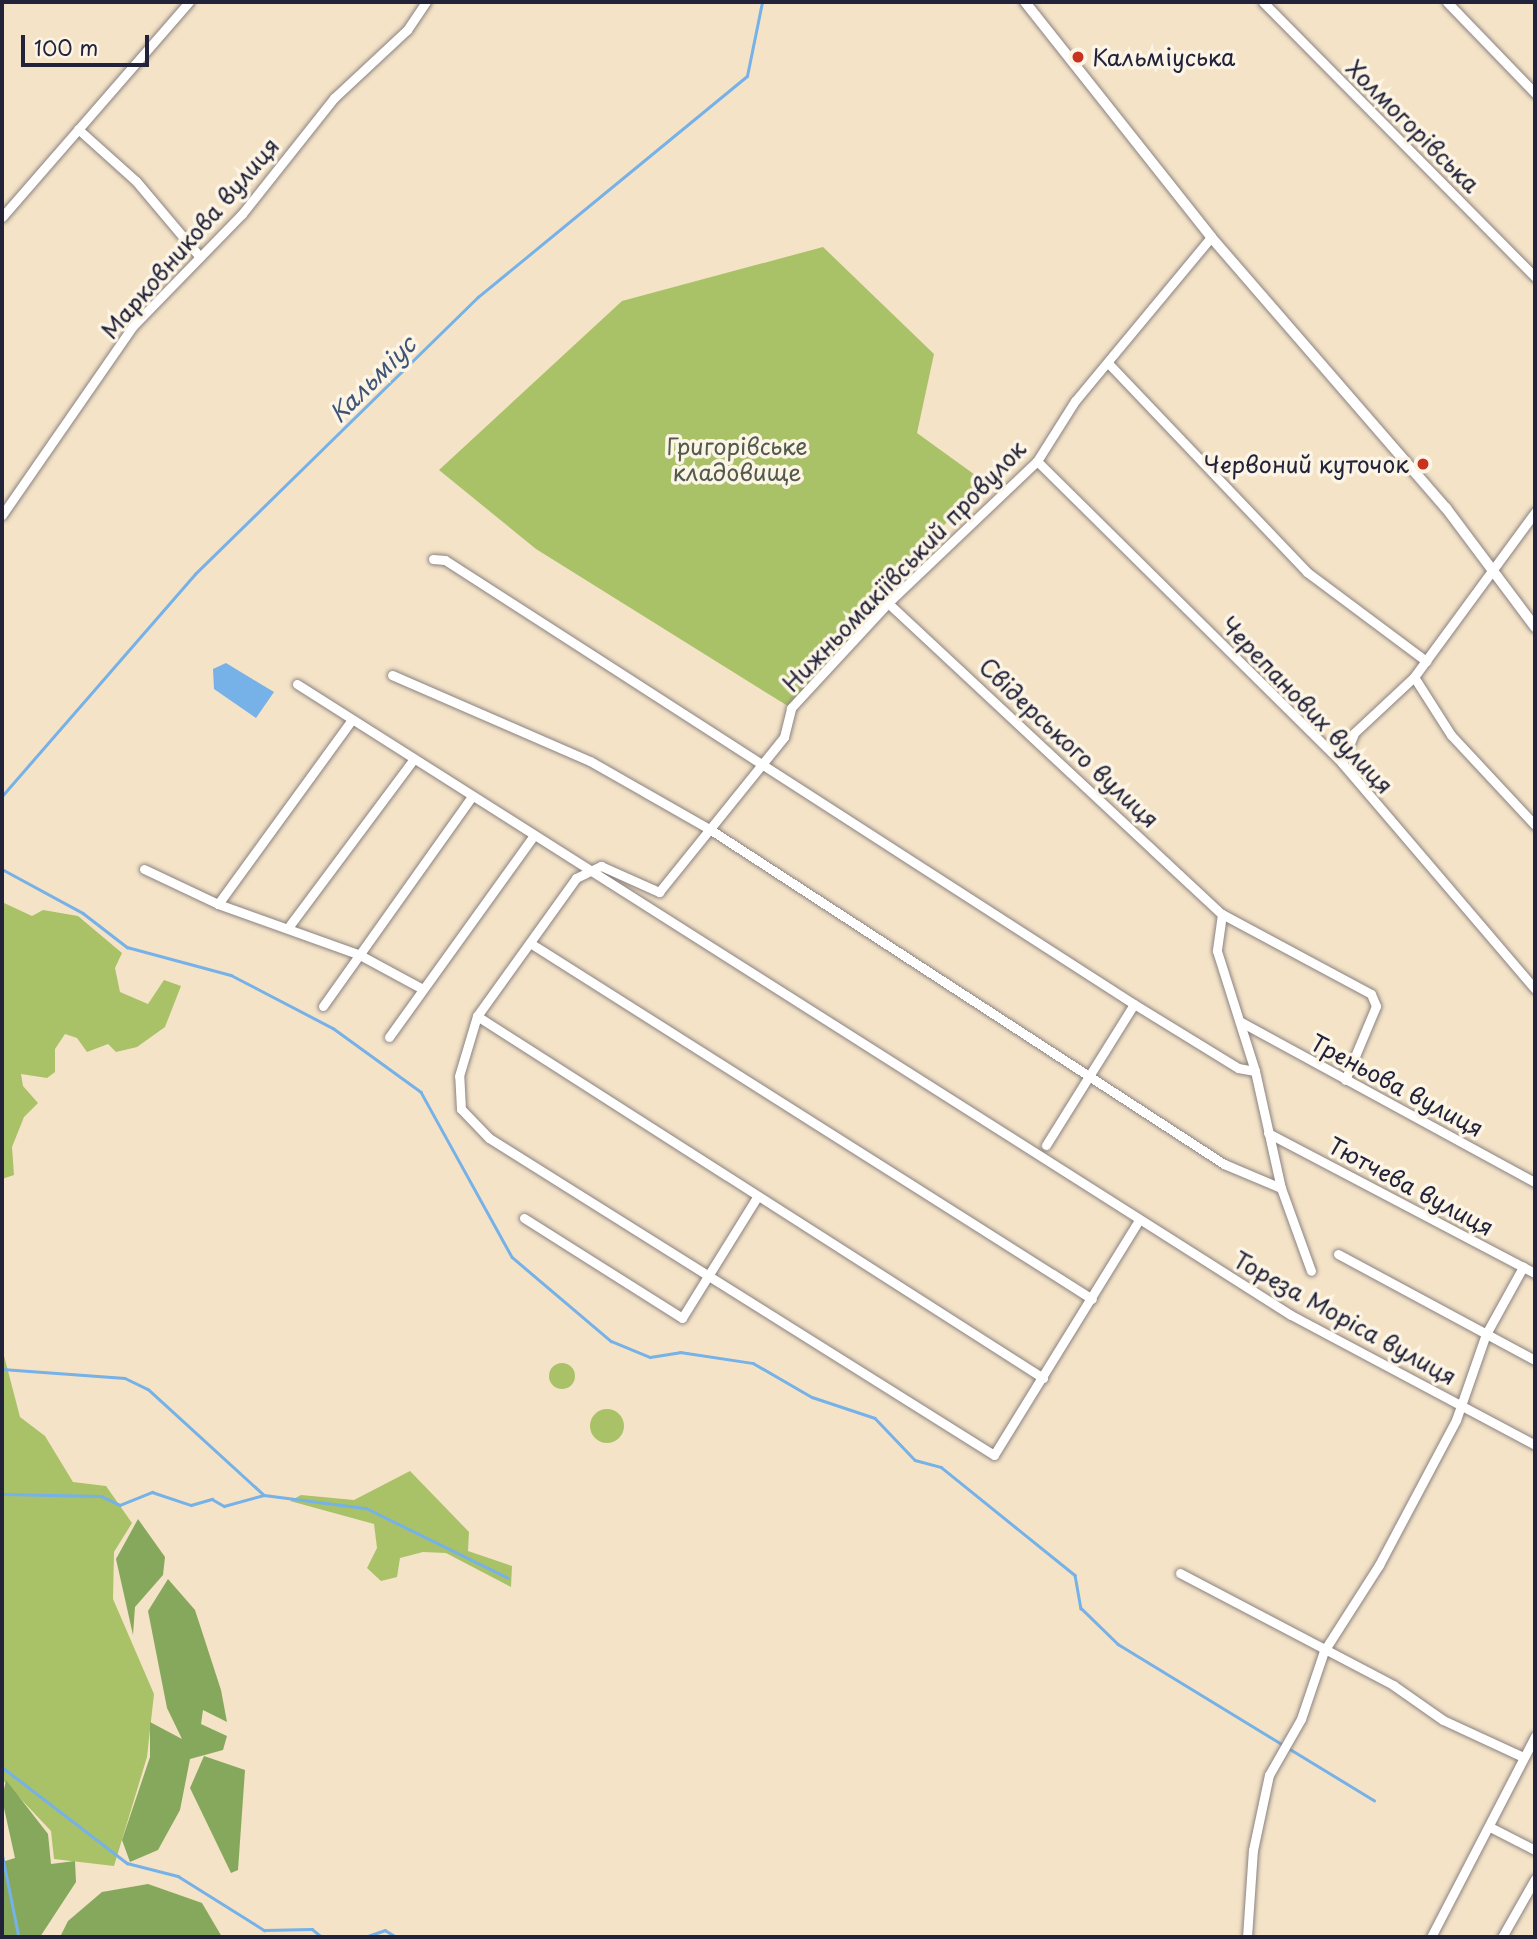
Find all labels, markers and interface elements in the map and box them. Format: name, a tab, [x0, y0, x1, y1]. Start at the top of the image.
scale bar	[24, 21, 152, 65]
text: 100 m	[34, 31, 98, 63]
place label: Кальміуська	[1092, 43, 1235, 71]
marker: Кальміуська	[1070, 49, 1086, 65]
street label: Холмогорівська	[1341, 54, 1485, 198]
street label: Марковникова вулиця	[95, 132, 285, 344]
water label: Кальміус	[323, 330, 421, 428]
park label: Григорівське кладовище	[666, 432, 808, 486]
street label: Нижньомакіївський провулок	[777, 435, 1031, 697]
place label: Червоний куточок	[1201, 450, 1409, 478]
marker: Червоний куточок	[1415, 456, 1431, 472]
street label: Черепанових вулиця	[1215, 610, 1399, 800]
street label: Свiдерського вулиця	[973, 652, 1165, 834]
street label: Треньова вулиця	[1305, 1028, 1489, 1142]
street label: Тютчева вулиця	[1323, 1131, 1499, 1241]
street label: Тореза Моріса вулиця	[1227, 1244, 1463, 1392]

